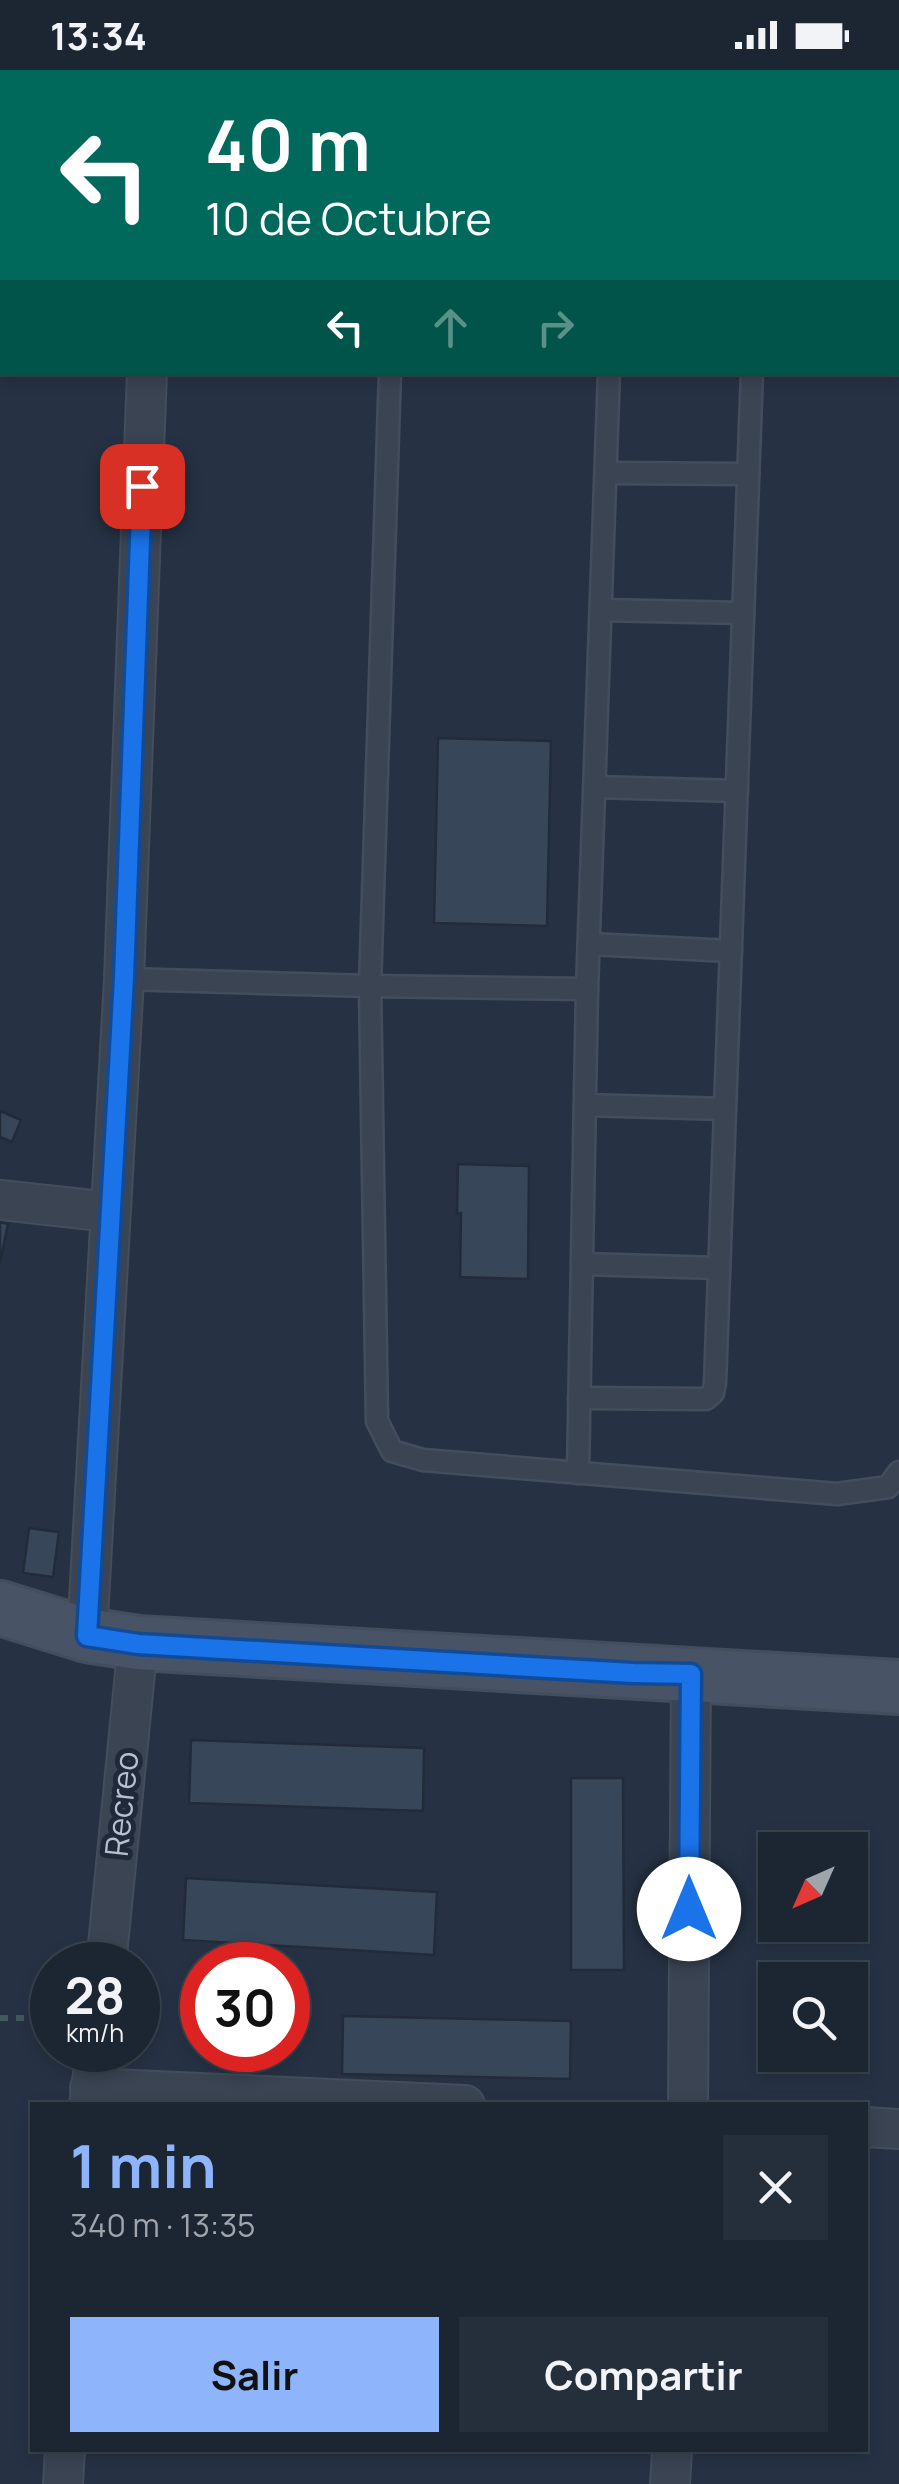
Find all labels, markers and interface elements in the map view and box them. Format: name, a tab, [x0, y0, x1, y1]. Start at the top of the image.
text: 13:34	[50, 9, 147, 61]
text: 40 m	[205, 96, 371, 192]
icon: left	[40, 110, 170, 240]
text: 10 de Octubre	[205, 187, 492, 249]
icon: left	[318, 300, 373, 355]
icon: ahead	[423, 300, 478, 355]
icon: right	[528, 300, 583, 355]
pin	[100, 444, 185, 529]
icon: arrive	[115, 459, 170, 514]
street label: Recreo	[94, 1749, 148, 1859]
north arrow	[758, 1832, 868, 1942]
map controls	[758, 1832, 868, 2072]
position arrow	[637, 1857, 741, 1961]
speed limit sign: 30	[180, 1942, 310, 2072]
text: 28	[65, 1961, 125, 2029]
button: search	[758, 1962, 868, 2072]
text: km/h	[66, 2015, 124, 2050]
text: 1 min	[70, 2124, 217, 2206]
button: close	[723, 2135, 828, 2240]
text: 340 m · 13:35	[70, 2203, 256, 2247]
button: Salir	[70, 2317, 439, 2432]
button: Compartir	[459, 2317, 828, 2432]

